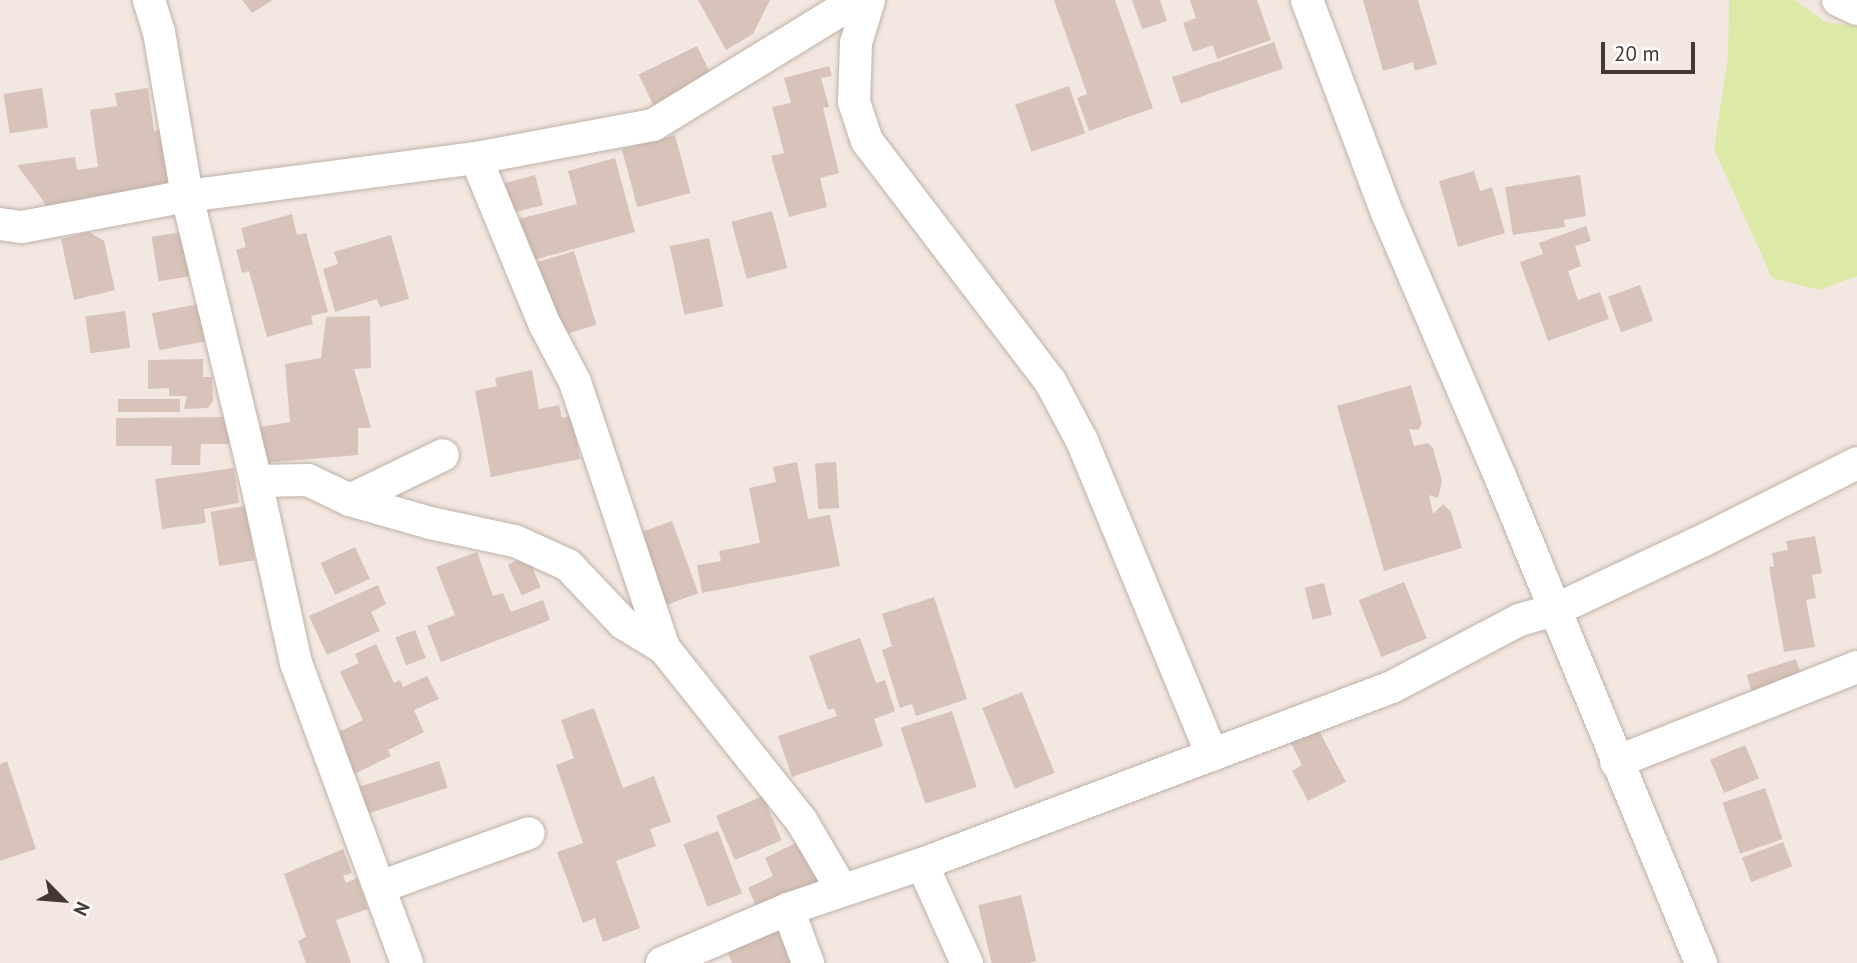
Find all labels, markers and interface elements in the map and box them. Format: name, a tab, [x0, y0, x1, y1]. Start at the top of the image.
scale bar	[1605, 28, 1700, 72]
text: 20 m	[1614, 40, 1660, 67]
north arrow	[28, 865, 98, 935]
text: N	[69, 898, 96, 920]

